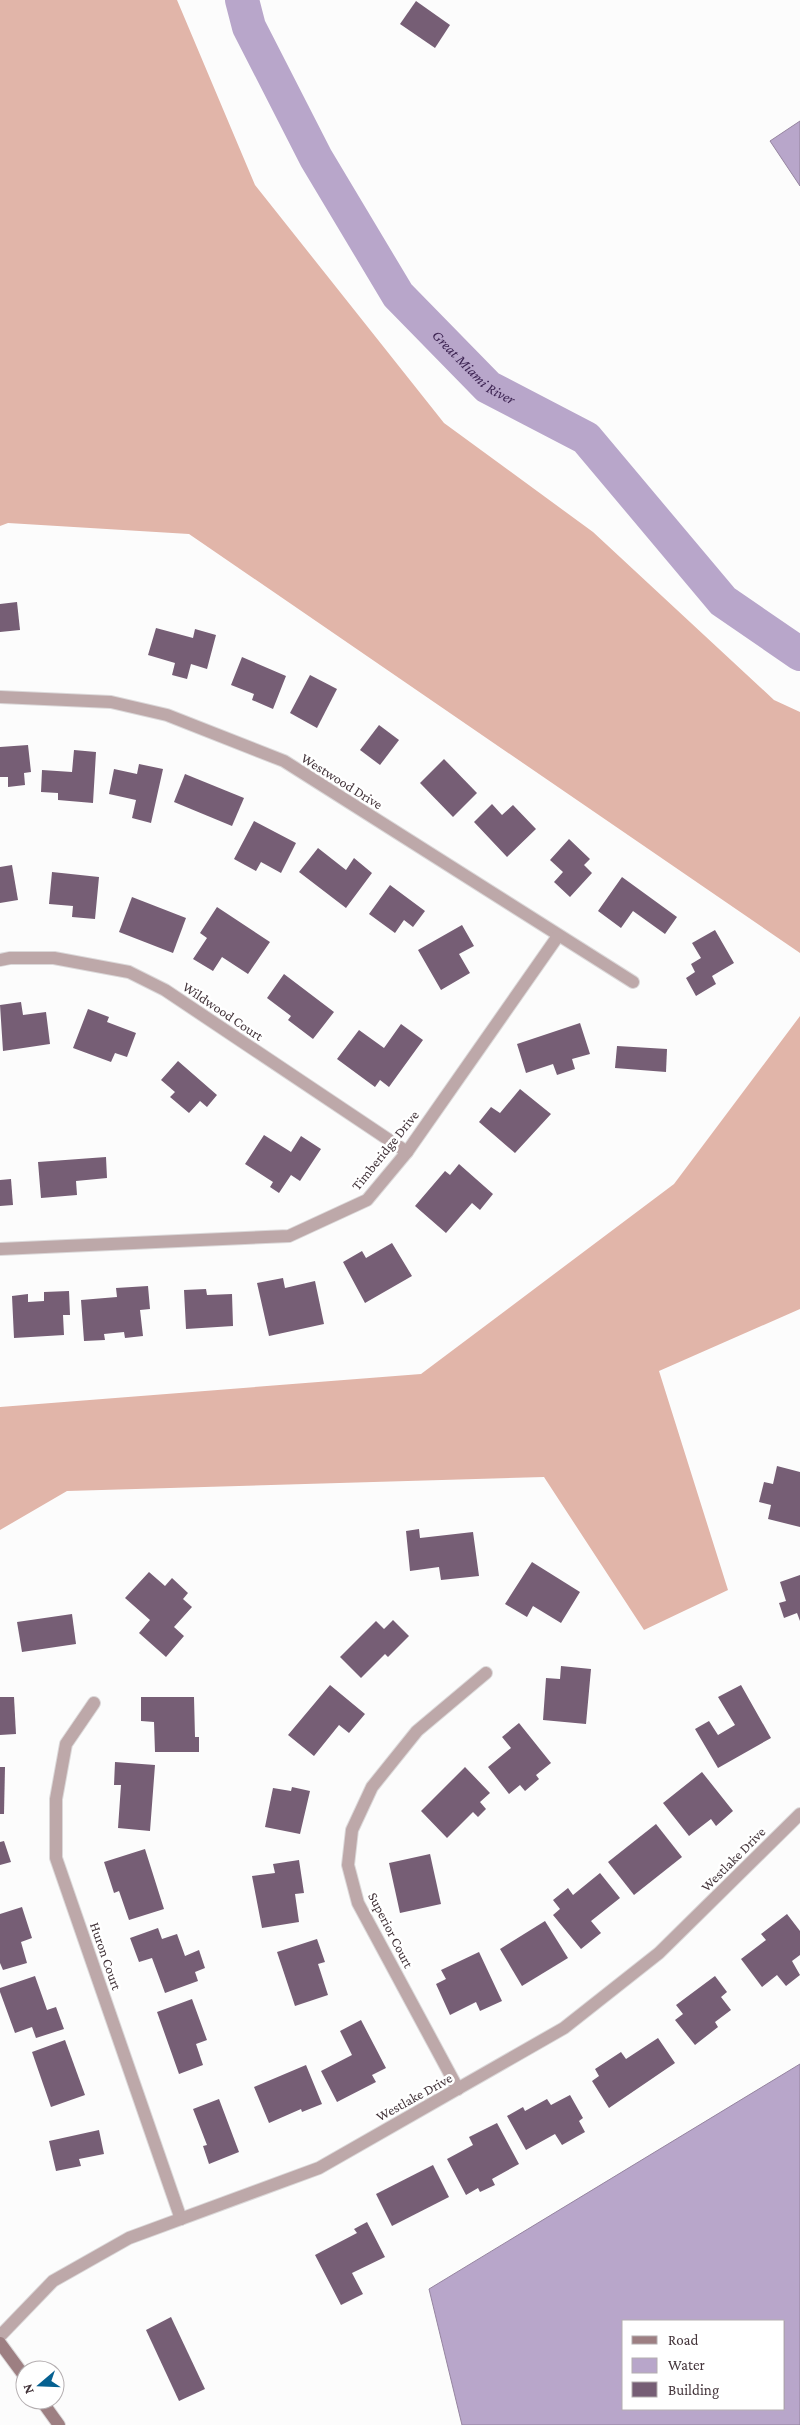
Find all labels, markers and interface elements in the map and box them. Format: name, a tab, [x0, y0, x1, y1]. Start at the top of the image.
water label: Great Miami River	[429, 327, 518, 408]
street label: Westwood Drive	[298, 750, 386, 812]
street label: Wildwood Court	[180, 978, 267, 1044]
street label: Timberidge Drive	[348, 1107, 422, 1193]
street label: Westlake Drive	[697, 1823, 769, 1895]
street label: Superior Court	[365, 1889, 417, 1971]
street label: Huron Court	[87, 1920, 125, 1992]
street label: Westlake Drive	[373, 2070, 455, 2124]
legend	[622, 2320, 785, 2410]
text: Road	[668, 2332, 699, 2348]
text: Water	[668, 2357, 705, 2373]
north arrow	[15, 2360, 65, 2410]
text: N	[18, 2382, 37, 2396]
text: Building	[668, 2382, 719, 2399]

